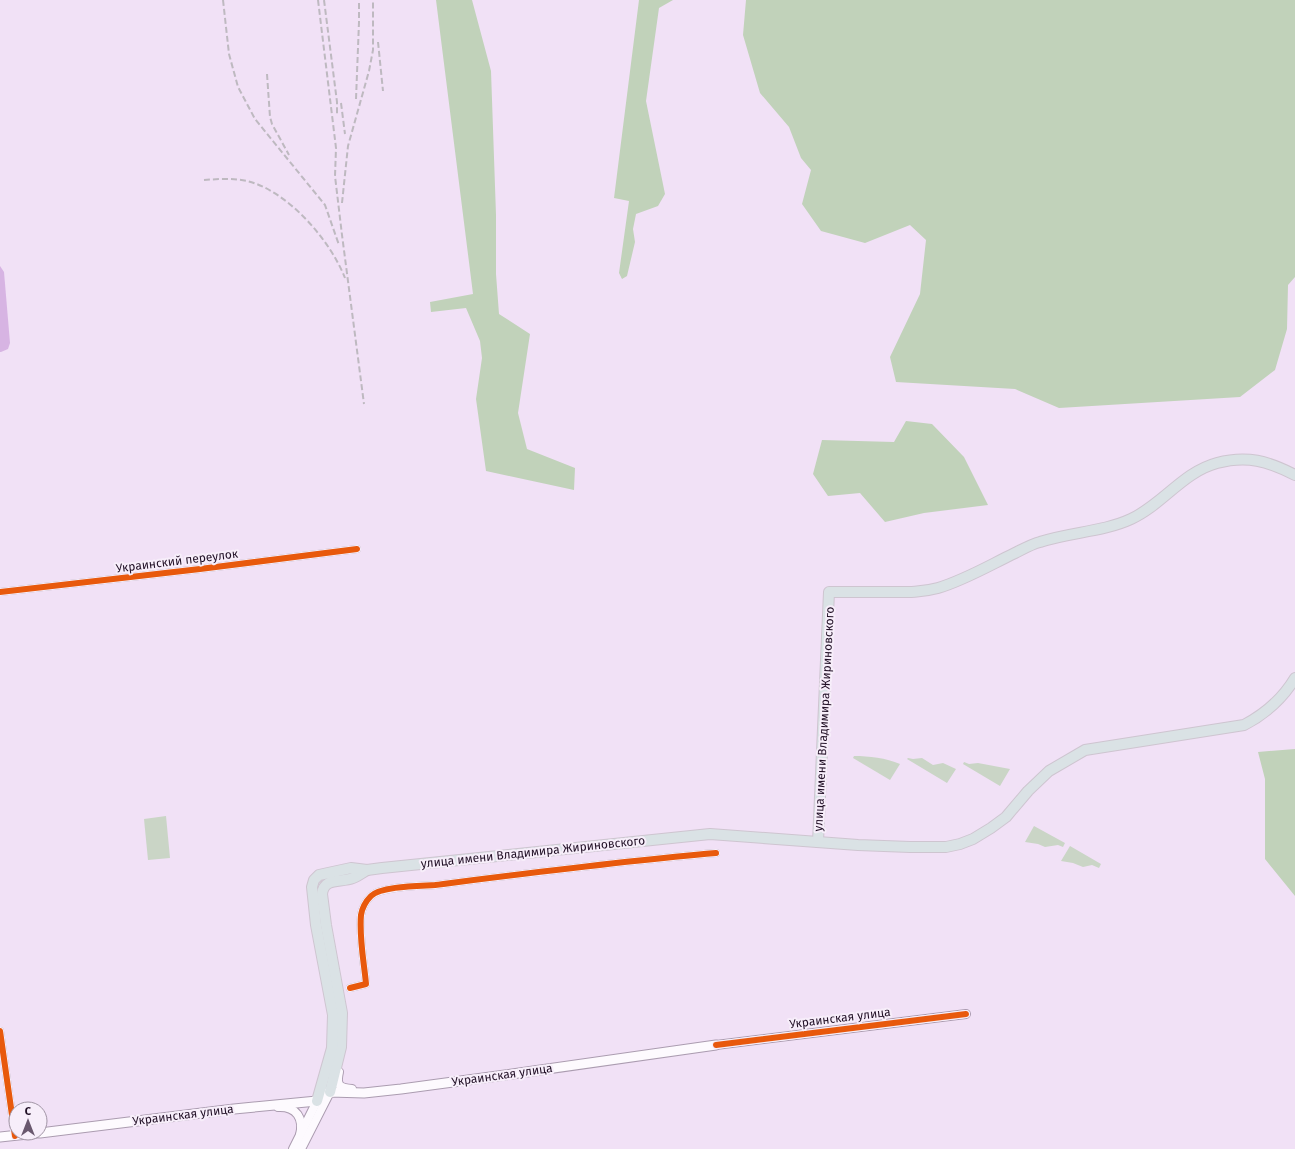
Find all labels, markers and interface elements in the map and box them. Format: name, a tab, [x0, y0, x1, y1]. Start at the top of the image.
street label: Украинский переулок	[115, 546, 240, 575]
street label: улица имени Владимира Жириновского	[811, 606, 837, 832]
street label: улица имени Владимира Жириновского	[420, 833, 646, 871]
street label: Украинская улица	[789, 1005, 891, 1031]
street label: Украинская улица	[451, 1061, 553, 1089]
north arrow	[8, 1101, 48, 1141]
street label: Украинская улица	[132, 1102, 234, 1128]
text: С	[25, 1105, 32, 1118]

